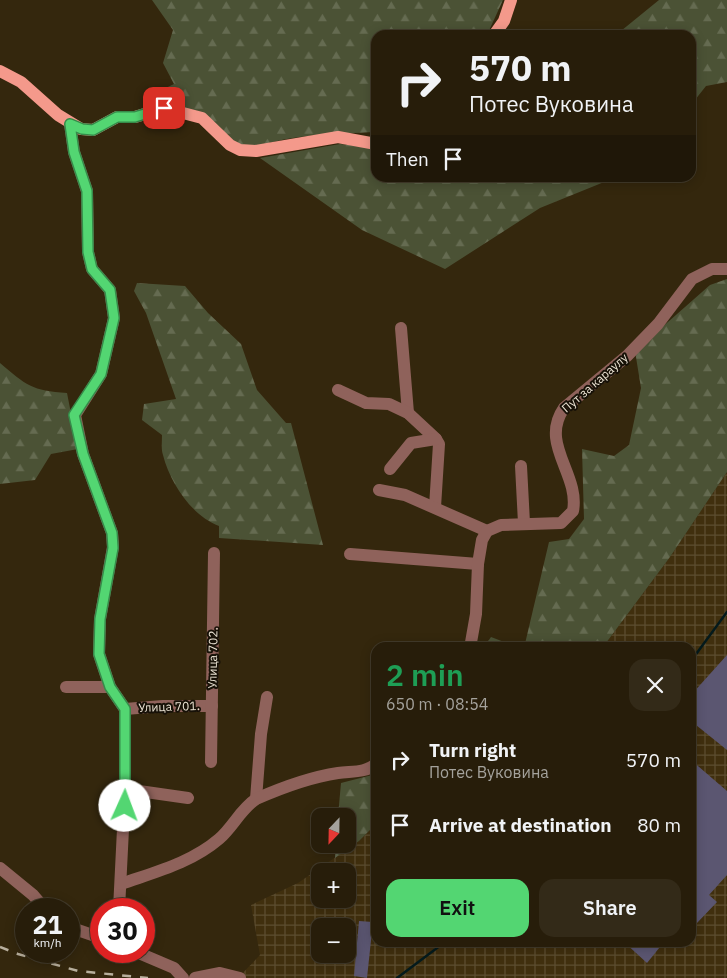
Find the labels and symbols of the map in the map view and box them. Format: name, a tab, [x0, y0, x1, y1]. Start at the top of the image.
pin	[143, 87, 185, 129]
street label: Пут за караулу	[558, 350, 631, 415]
street label: Улица 702.	[204, 627, 221, 689]
street label: Улица 701.	[138, 698, 200, 715]
position arrow	[98, 779, 150, 831]
north arrow	[311, 808, 356, 852]
speed limit sign: 30	[90, 898, 155, 963]

